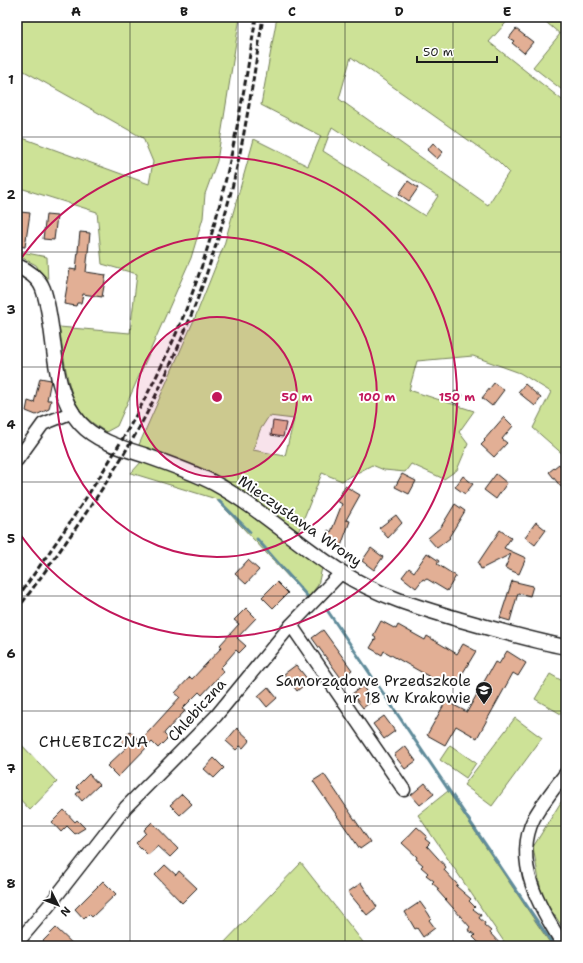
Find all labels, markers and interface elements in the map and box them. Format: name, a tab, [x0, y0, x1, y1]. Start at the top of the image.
text: A	[71, 3, 81, 20]
text: B	[180, 3, 188, 20]
text: C	[288, 3, 296, 20]
text: D	[394, 3, 404, 20]
text: E	[503, 3, 512, 20]
scale bar	[417, 38, 497, 64]
text: 50 m	[423, 44, 453, 60]
text: 1	[8, 71, 14, 88]
text: 2	[6, 186, 16, 203]
text: 3	[6, 301, 16, 318]
text: 50 m	[282, 389, 313, 405]
text: 100 m	[359, 389, 396, 405]
text: 150 m	[439, 389, 475, 405]
centre of rings	[210, 390, 224, 404]
text: 4	[6, 416, 16, 433]
street label: Mieczysława Wrony	[234, 471, 366, 571]
text: 5	[7, 530, 15, 547]
text: 6	[6, 645, 16, 662]
place label: Samorządowe Przedszkole nr 18 w Krakowie	[276, 671, 471, 708]
street label: Chlebiczna	[163, 674, 231, 746]
school or university icon: Samorządowe Przedszkole nr 18 w Krakowie	[474, 680, 494, 705]
district label: CHLEBICZNA	[39, 731, 149, 752]
text: 7	[6, 760, 16, 777]
text: 8	[6, 875, 16, 892]
north arrow	[38, 885, 78, 925]
text: N	[56, 903, 74, 920]

